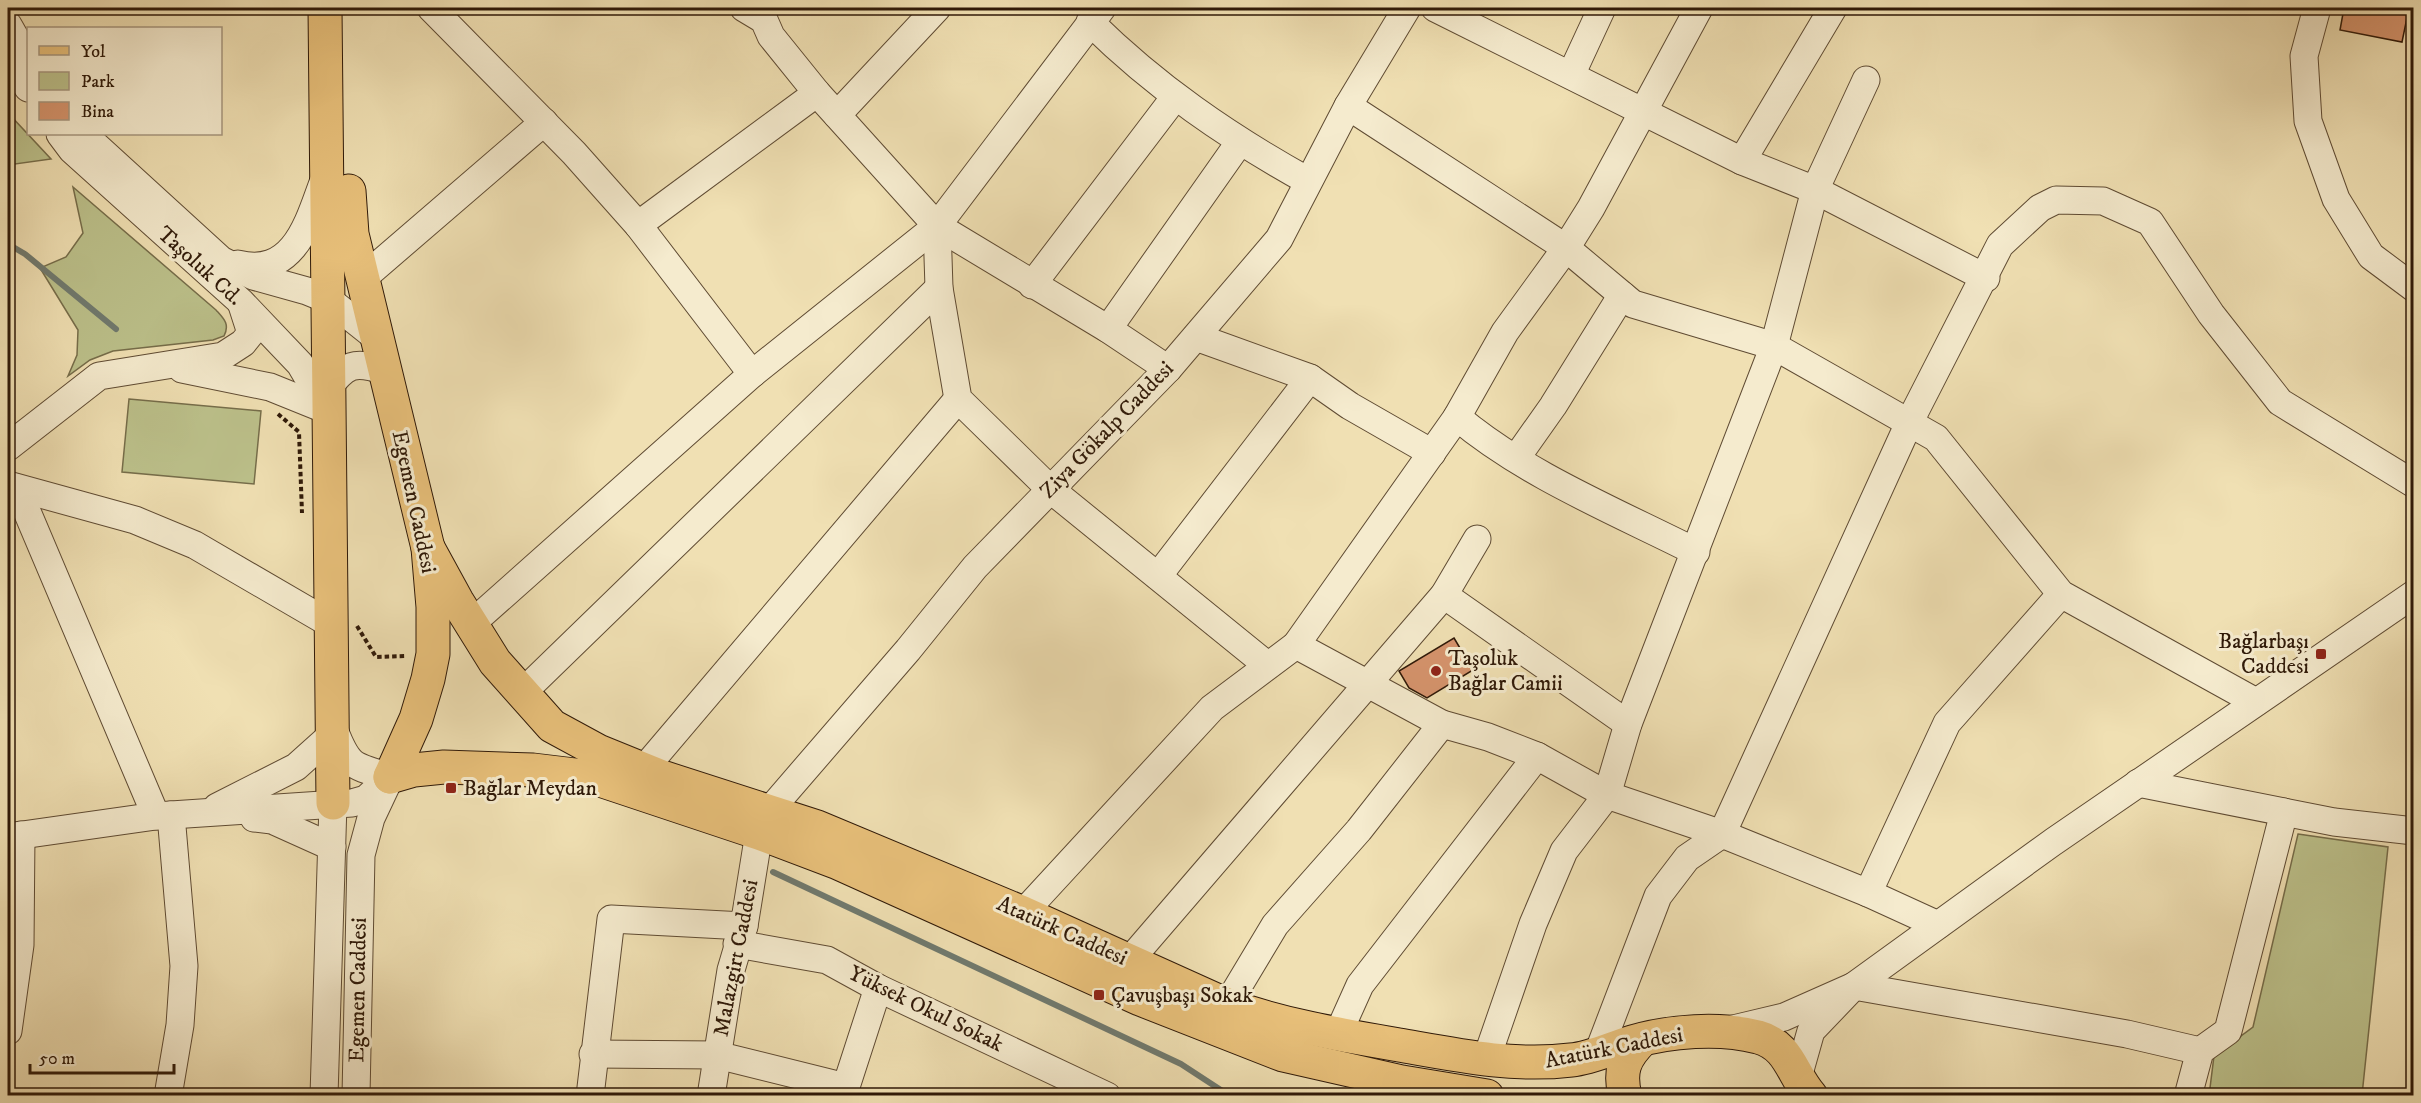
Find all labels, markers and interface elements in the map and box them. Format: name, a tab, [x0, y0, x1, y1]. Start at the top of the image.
legend	[27, 27, 222, 135]
text: Yol	[81, 41, 106, 63]
text: Park	[81, 71, 115, 93]
text: Bina	[81, 101, 114, 123]
street label: Taşoluk Cd.	[152, 221, 248, 311]
street label: Ziya Gökalp Caddesi	[1034, 356, 1180, 504]
street label: Egemen Caddesi	[386, 428, 442, 576]
place label: Bağlarbaşı Caddesi	[2218, 628, 2309, 680]
place label: Taşoluk Bağlar Camii	[1448, 645, 1563, 697]
marker: Bağlarbaşı Caddesi	[2314, 647, 2328, 661]
marker: Taşoluk Bağlar Camii	[1429, 664, 1443, 678]
place label: Bağlar Meydan	[463, 775, 597, 802]
marker: Bağlar Meydan	[444, 781, 458, 795]
street label: Malazgirt Caddesi	[708, 877, 764, 1039]
street label: Atatürk Caddesi	[993, 890, 1131, 972]
street label: Egemen Caddesi	[343, 917, 373, 1063]
street label: Yüksek Okul Sokak	[844, 960, 1008, 1058]
place label: Çavuşbaşı Sokak	[1111, 982, 1253, 1009]
marker: Çavuşbaşı Sokak	[1092, 988, 1106, 1002]
street label: Atatürk Caddesi	[1543, 1021, 1685, 1075]
scale bar	[30, 1037, 174, 1075]
text: 50 m	[39, 1048, 75, 1070]

